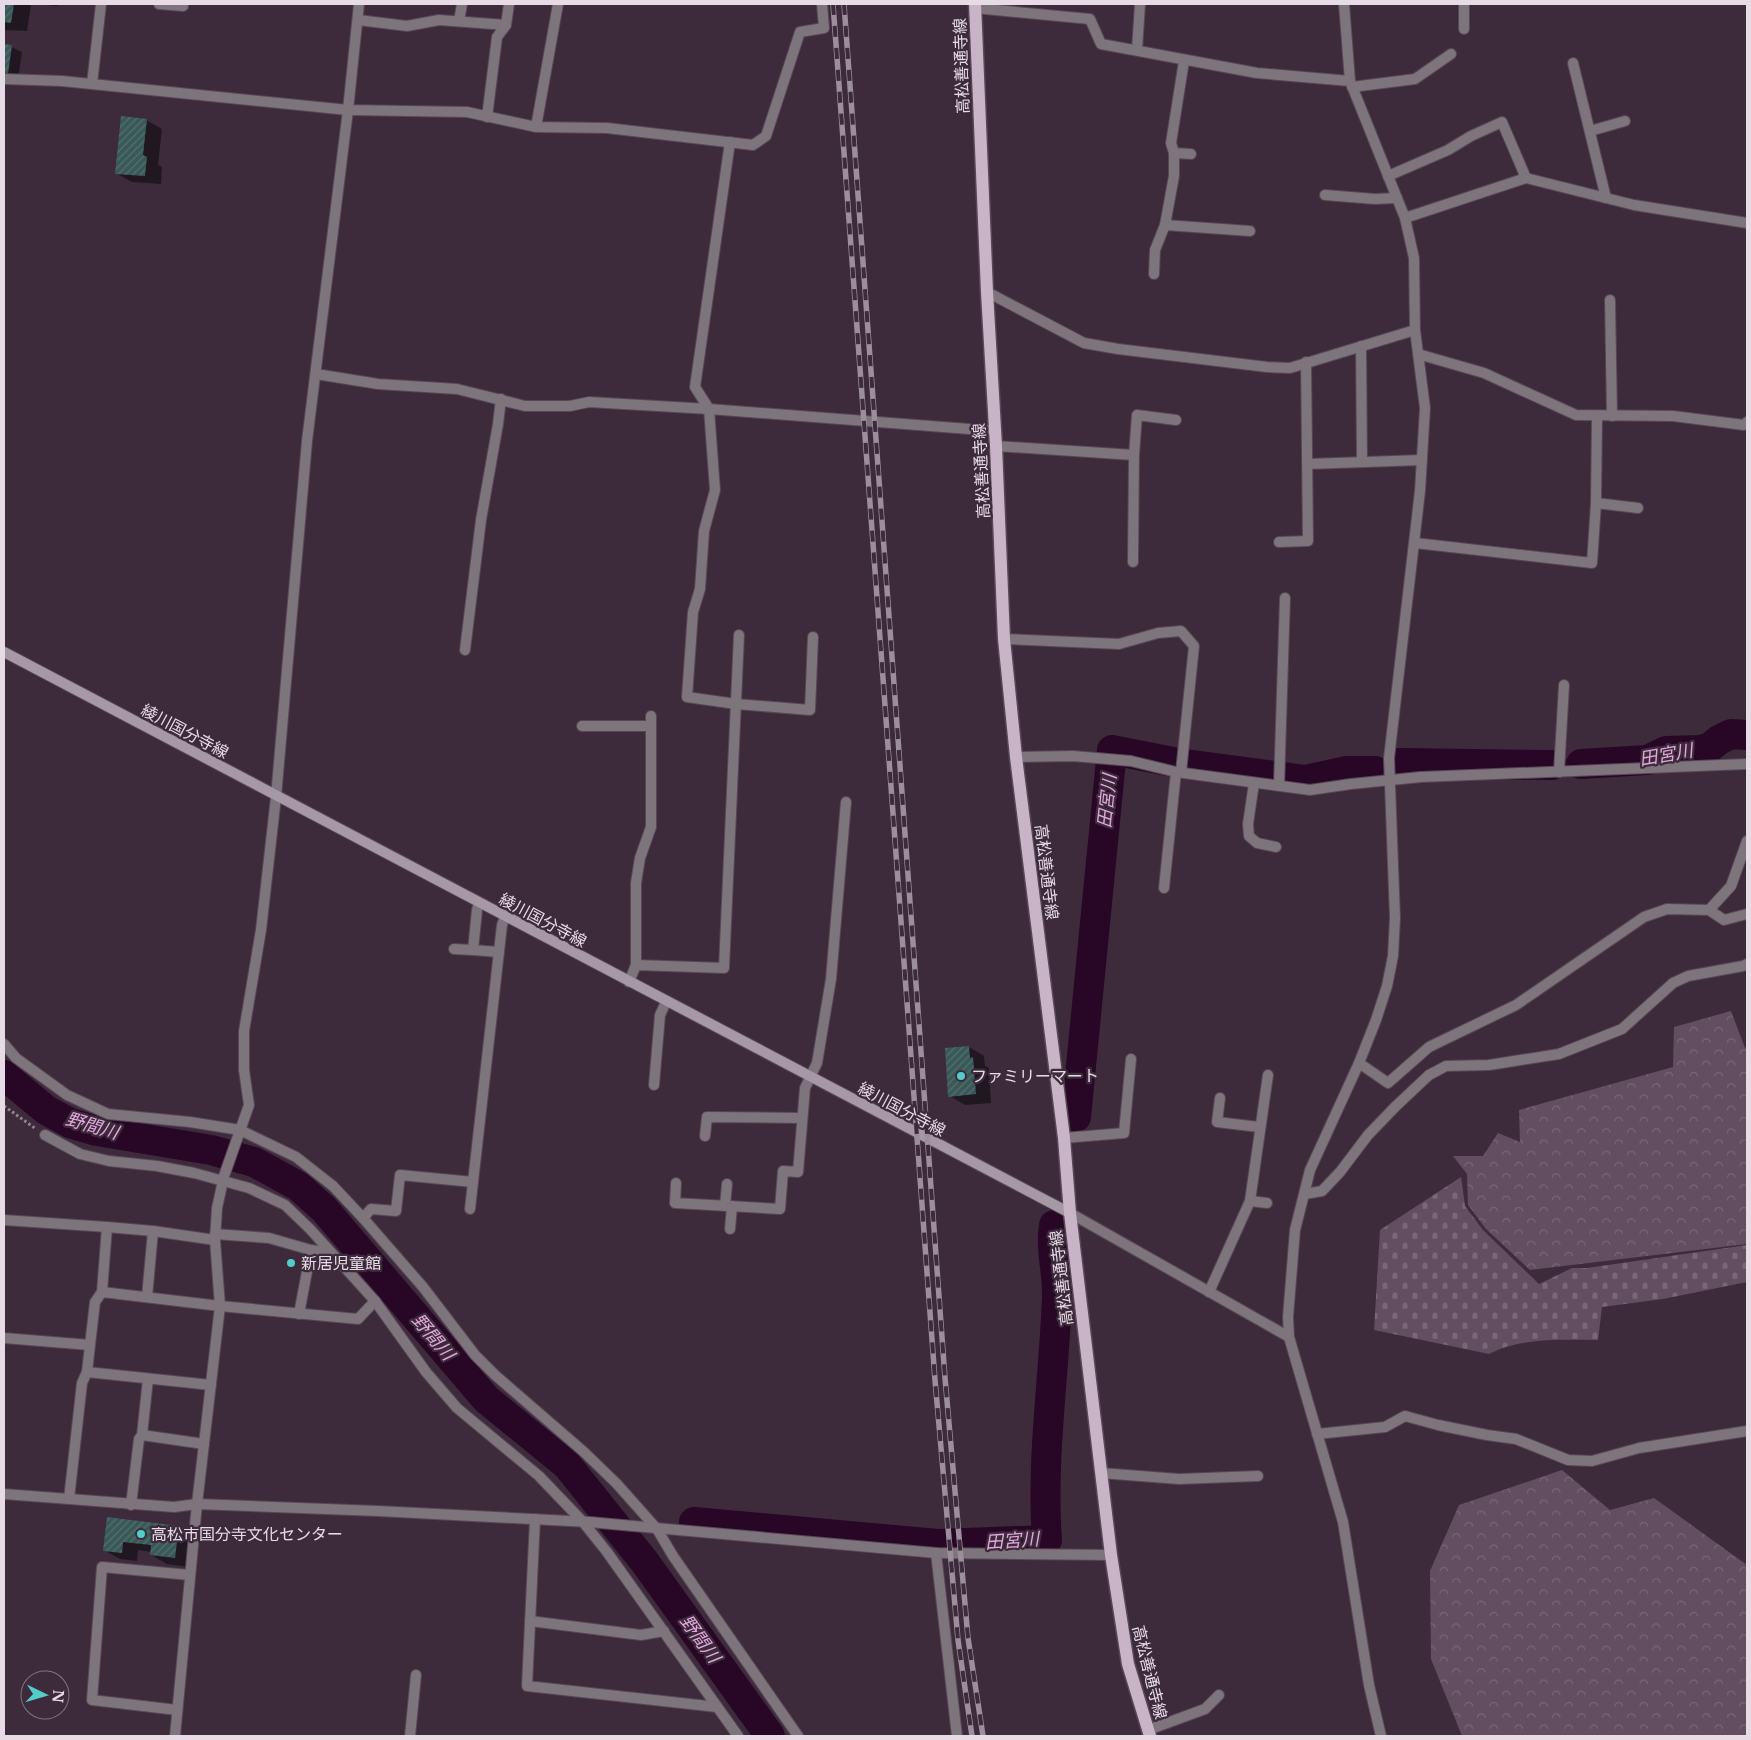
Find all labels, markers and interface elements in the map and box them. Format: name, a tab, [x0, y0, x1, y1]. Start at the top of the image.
street label: 高松善通寺線	[949, 18, 973, 114]
street label: 高松善通寺線	[969, 423, 993, 519]
street label: 綾川国分寺線	[138, 700, 232, 762]
water label: 田宮川	[1638, 739, 1696, 771]
water label: 田宮川	[1093, 771, 1121, 829]
street label: 高松善通寺線	[1031, 823, 1063, 921]
street label: 綾川国分寺線	[496, 889, 590, 951]
place label: ファミリーマート	[971, 1066, 1099, 1086]
marker: ファミリーマート	[955, 1070, 967, 1082]
street label: 綾川国分寺線	[855, 1078, 949, 1140]
water label: 野間川	[63, 1108, 123, 1145]
street label: 高松善通寺線	[1045, 1229, 1077, 1327]
place label: 新居児童館	[301, 1253, 381, 1273]
marker: 新居児童館	[285, 1257, 297, 1269]
water label: 野間川	[407, 1309, 460, 1366]
place label: 高松市国分寺文化センター	[151, 1524, 343, 1544]
marker: 高松市国分寺文化センター	[135, 1528, 147, 1540]
water label: 田宮川	[984, 1528, 1042, 1554]
water label: 野間川	[675, 1611, 726, 1669]
street label: 高松善通寺線	[1129, 1623, 1171, 1721]
north arrow	[20, 1670, 70, 1720]
text: N	[48, 1689, 67, 1703]

